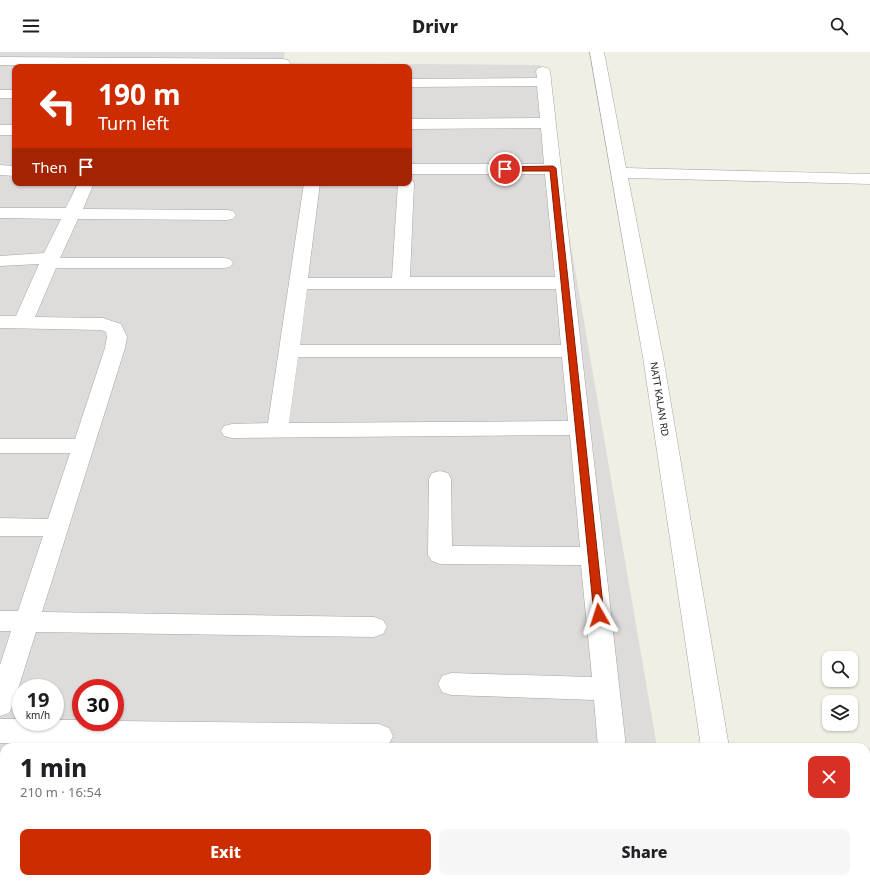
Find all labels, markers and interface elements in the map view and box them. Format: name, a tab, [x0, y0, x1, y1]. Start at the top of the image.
text: Drivr	[412, 14, 458, 38]
icon: menu	[20, 15, 42, 37]
icon: search	[828, 15, 850, 37]
text: 190 m	[98, 75, 181, 113]
icon: left	[32, 80, 84, 132]
text: Turn left	[98, 111, 169, 135]
pin	[488, 152, 522, 186]
icon: arrive	[75, 156, 97, 178]
text: Then	[32, 157, 67, 177]
icon: arrive	[494, 158, 516, 180]
street label: NATT KALAN RD	[647, 361, 673, 437]
position arrow	[578, 594, 620, 636]
map controls	[822, 651, 858, 731]
button: search	[822, 651, 858, 687]
speed limit sign: 30	[72, 679, 124, 731]
text: 19	[27, 686, 49, 713]
button: layers	[822, 695, 858, 731]
text: km/h	[26, 708, 50, 722]
text: 1 min	[20, 751, 87, 784]
button: close	[808, 756, 850, 798]
text: 210 m · 16:54	[20, 783, 101, 801]
button: Exit	[20, 829, 431, 875]
button: Share	[439, 829, 850, 875]

